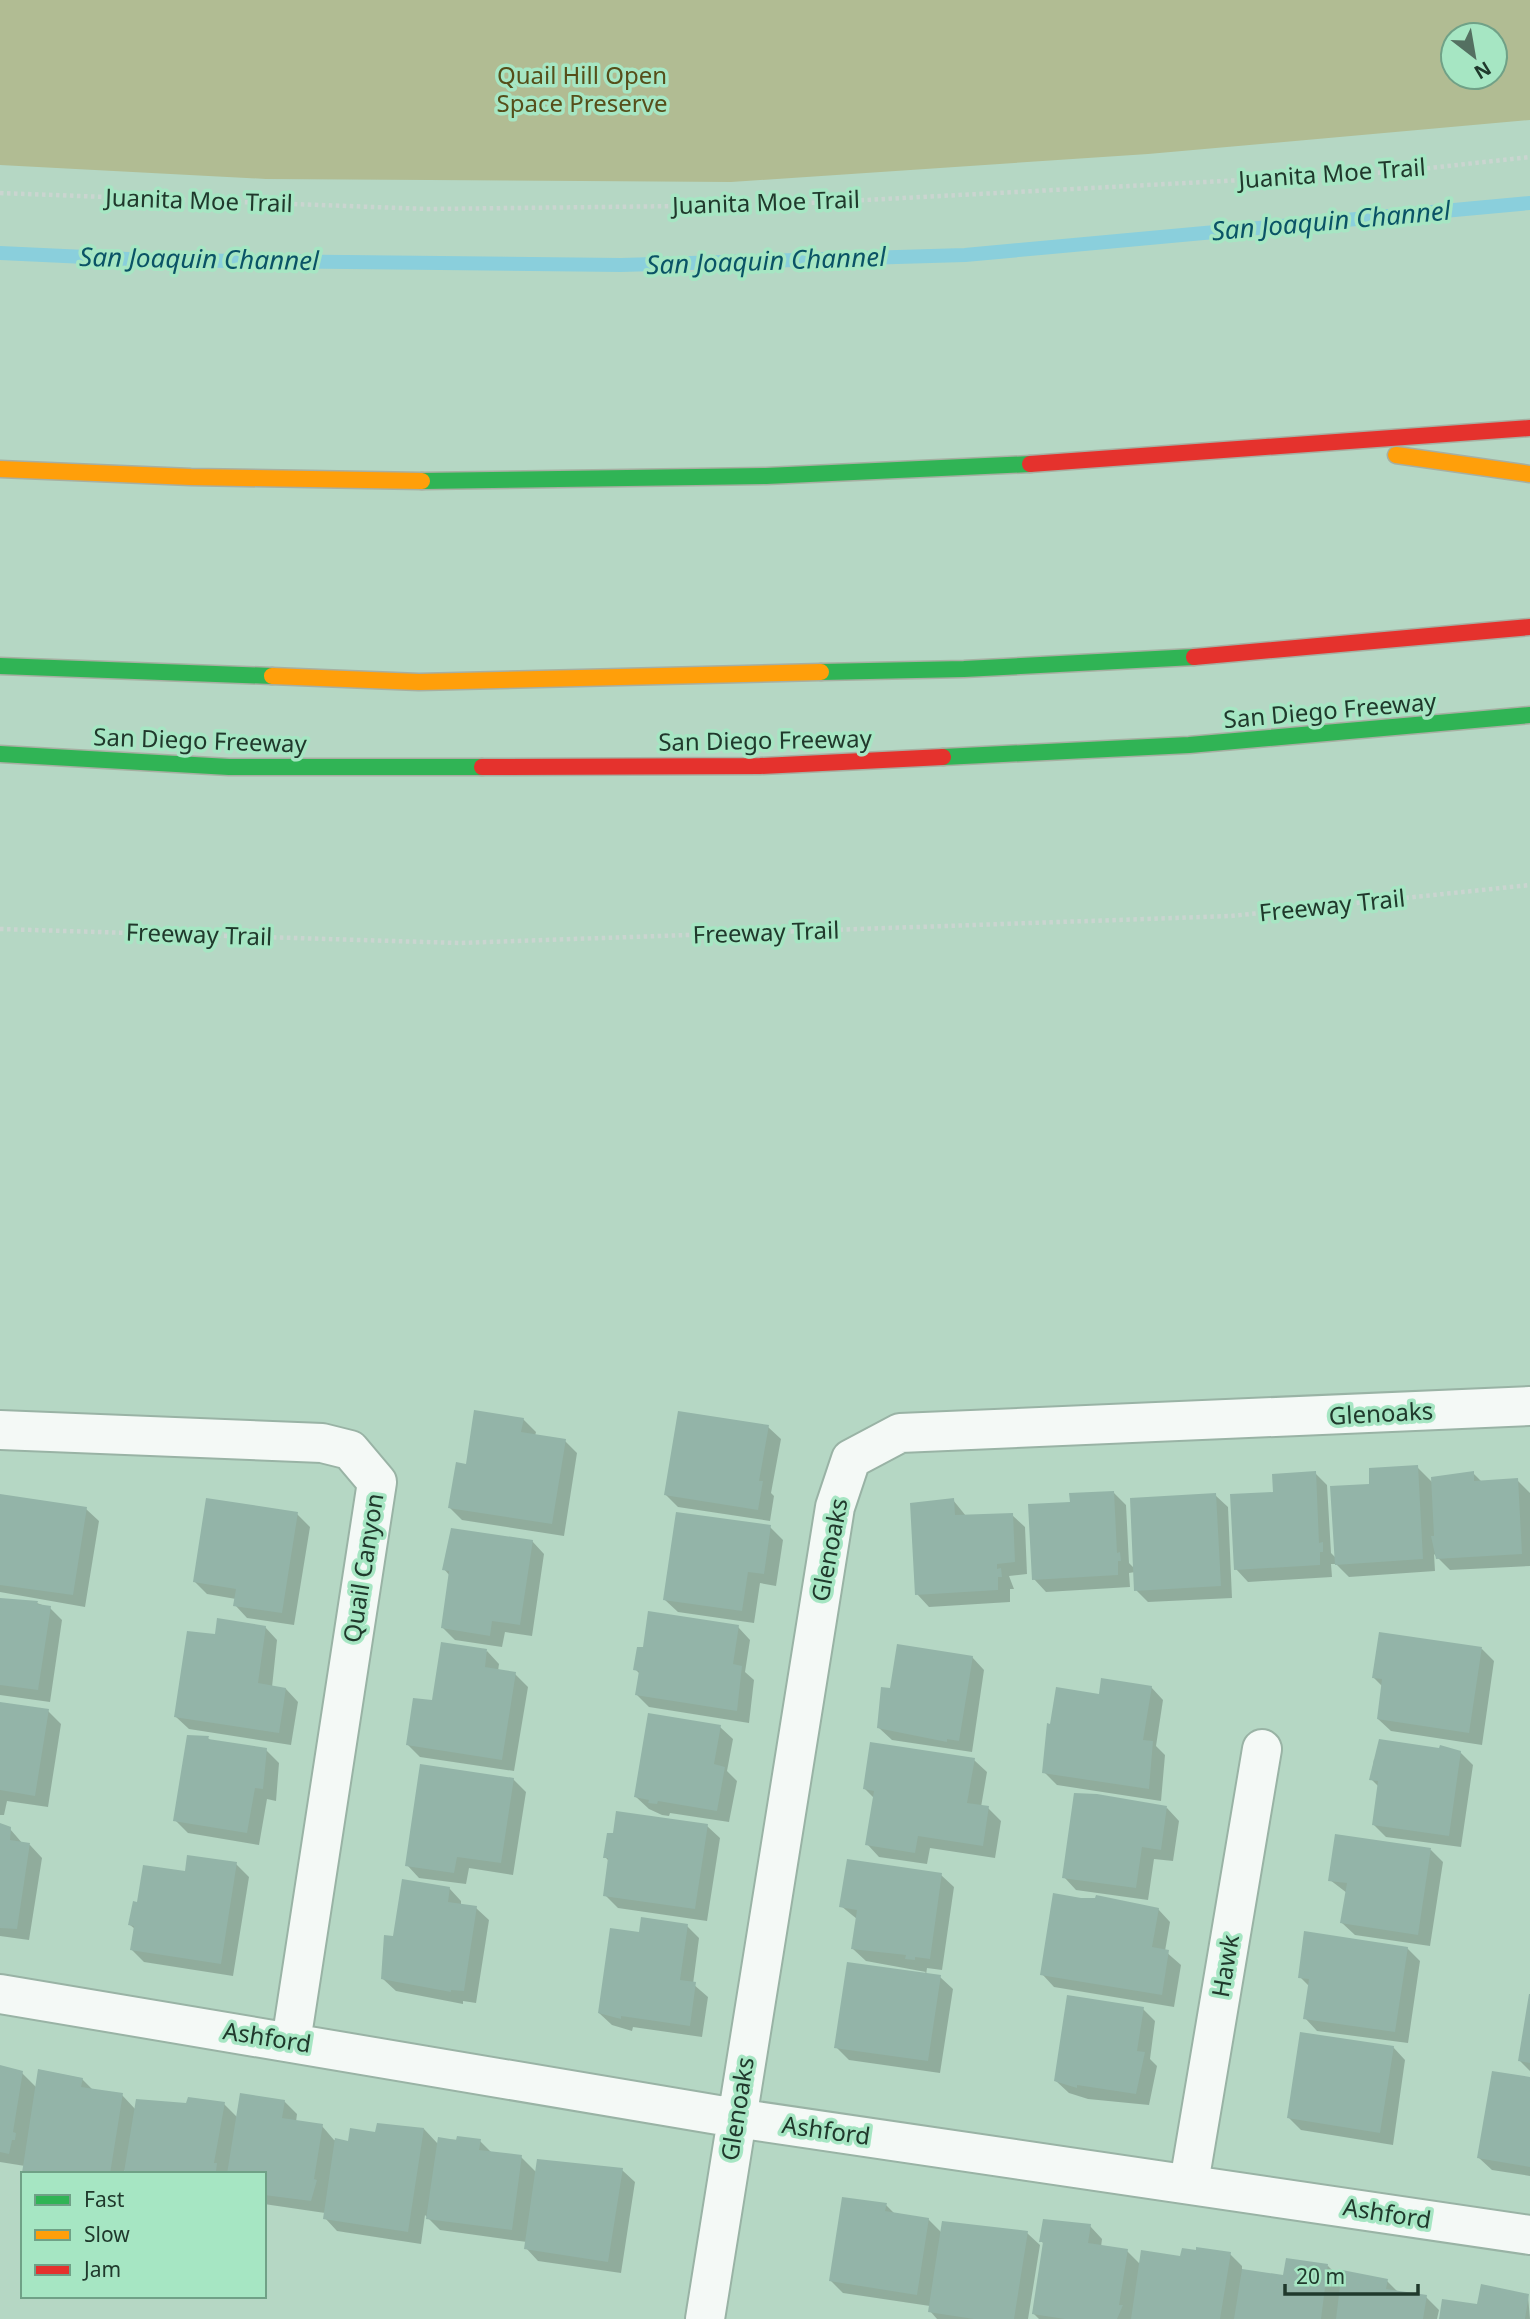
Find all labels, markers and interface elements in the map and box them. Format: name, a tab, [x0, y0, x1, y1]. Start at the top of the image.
north arrow	[1439, 21, 1509, 91]
text: N	[1469, 55, 1496, 86]
park label: Quail Hill Open Space Preserve	[497, 58, 667, 119]
street label: Juanita Moe Trail	[1235, 149, 1427, 196]
street label: Juanita Moe Trail	[103, 180, 293, 219]
street label: Juanita Moe Trail	[670, 182, 860, 221]
water label: San Joaquin Channel	[1210, 192, 1453, 248]
water label: San Joaquin Channel	[79, 238, 320, 278]
water label: San Joaquin Channel	[646, 238, 888, 282]
street label: San Diego Freeway	[1222, 684, 1438, 735]
street label: San Diego Freeway	[93, 719, 308, 760]
street label: San Diego Freeway	[658, 721, 873, 758]
street label: Freeway Trail	[1257, 880, 1407, 929]
street label: Freeway Trail	[692, 912, 840, 951]
street label: Freeway Trail	[125, 914, 273, 953]
street label: Glenoaks	[1328, 1393, 1434, 1432]
street label: Quail Canyon	[334, 1491, 391, 1645]
street label: Glenoaks	[802, 1495, 855, 1604]
street label: Hawk	[1203, 1932, 1246, 2000]
street label: Ashford	[221, 2013, 314, 2060]
street label: Glenoaks	[712, 2055, 761, 2163]
street label: Ashford	[780, 2107, 872, 2152]
legend	[21, 2172, 266, 2298]
text: Fast	[84, 2185, 125, 2213]
street label: Ashford	[1341, 2189, 1434, 2236]
text: Slow	[84, 2220, 130, 2248]
scale bar	[1285, 2252, 1418, 2296]
text: Jam	[82, 2255, 121, 2283]
text: 20 m	[1296, 2262, 1345, 2290]

